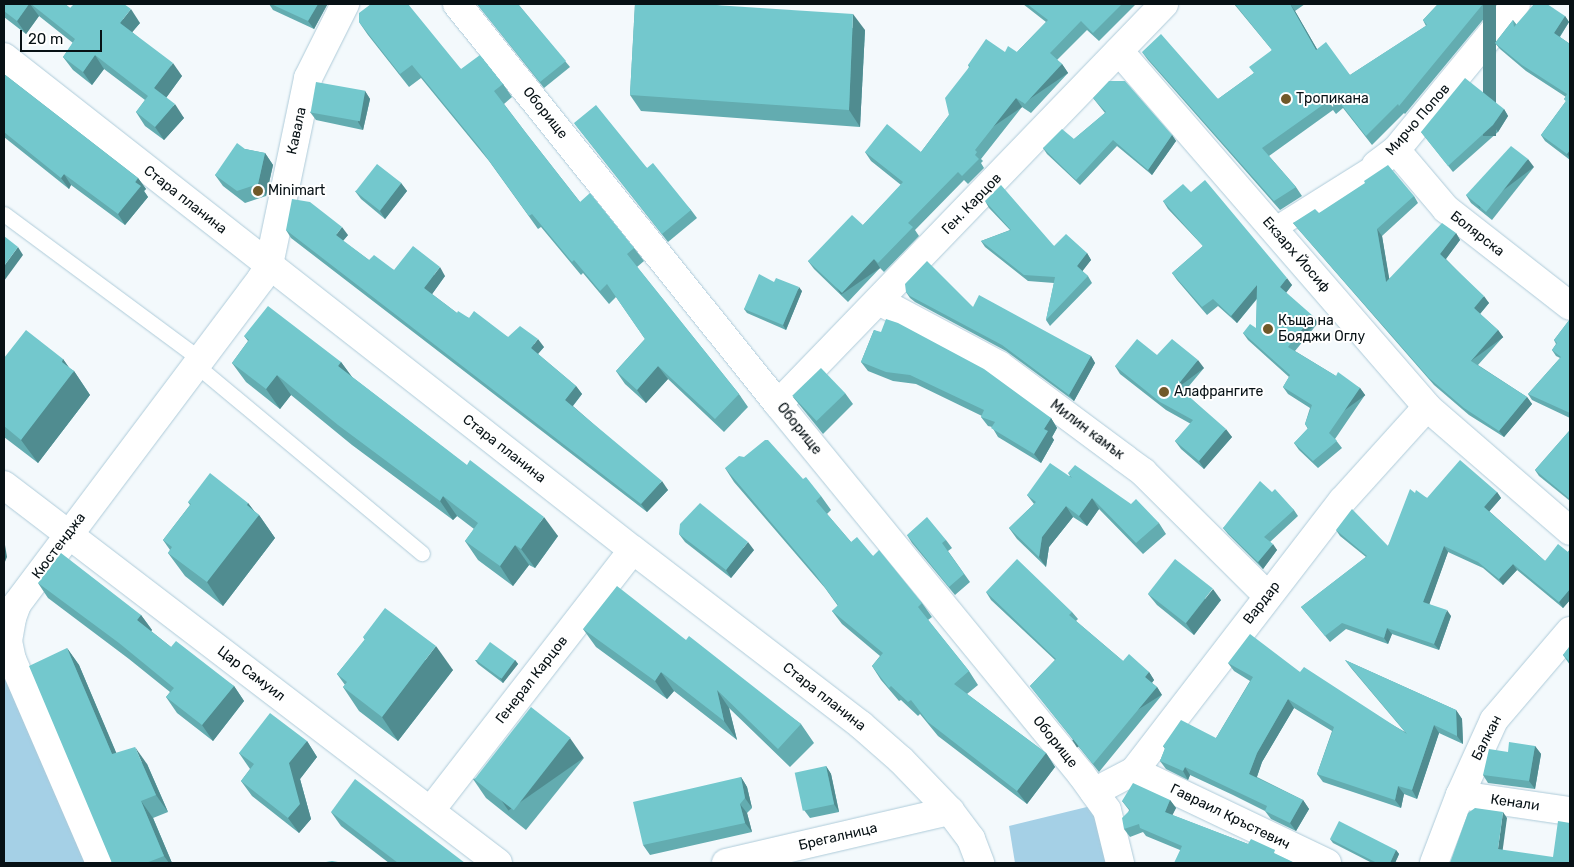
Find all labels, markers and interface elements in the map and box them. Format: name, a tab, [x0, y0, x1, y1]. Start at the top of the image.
scale bar	[22, 20, 105, 52]
text: 20 m	[28, 30, 63, 48]
street label: Мирчо Попов	[1382, 81, 1454, 159]
street label: Оборище	[519, 84, 571, 142]
place label: Тропикана	[1296, 91, 1369, 107]
marker: Тропикана	[1280, 93, 1292, 105]
street label: Кавала	[284, 106, 310, 156]
street label: Стара планина	[140, 162, 230, 238]
street label: Ген. Карцов	[939, 170, 1005, 238]
place label: Minimart	[268, 183, 325, 199]
marker: Minimart	[252, 185, 264, 197]
street label: Болярска	[1447, 208, 1507, 260]
street label: Екзарх Йосиф	[1259, 214, 1333, 296]
place label: Къща на Бояджи Оглу	[1278, 313, 1365, 346]
marker: Къща на Бояджи Оглу	[1262, 323, 1274, 335]
place label: Алафрангите	[1174, 384, 1263, 400]
marker: Алафрангите	[1158, 386, 1170, 398]
street label: Милин камък	[1047, 397, 1127, 463]
street label: Оборище	[773, 400, 825, 458]
street label: Стара планина	[459, 411, 549, 487]
street label: Кюстенджа	[29, 510, 89, 582]
street label: Вардар	[1240, 578, 1284, 628]
street label: Генерал Карцов	[492, 633, 572, 727]
street label: Цар Самуил	[214, 643, 288, 705]
street label: Стара планина	[779, 659, 869, 735]
street label: Оборище	[1029, 713, 1081, 771]
street label: Балкан	[1468, 713, 1506, 763]
street label: Гавраил Кръстевич	[1167, 781, 1293, 853]
street label: Кенали	[1489, 791, 1541, 815]
street label: Брегалница	[797, 820, 879, 854]

